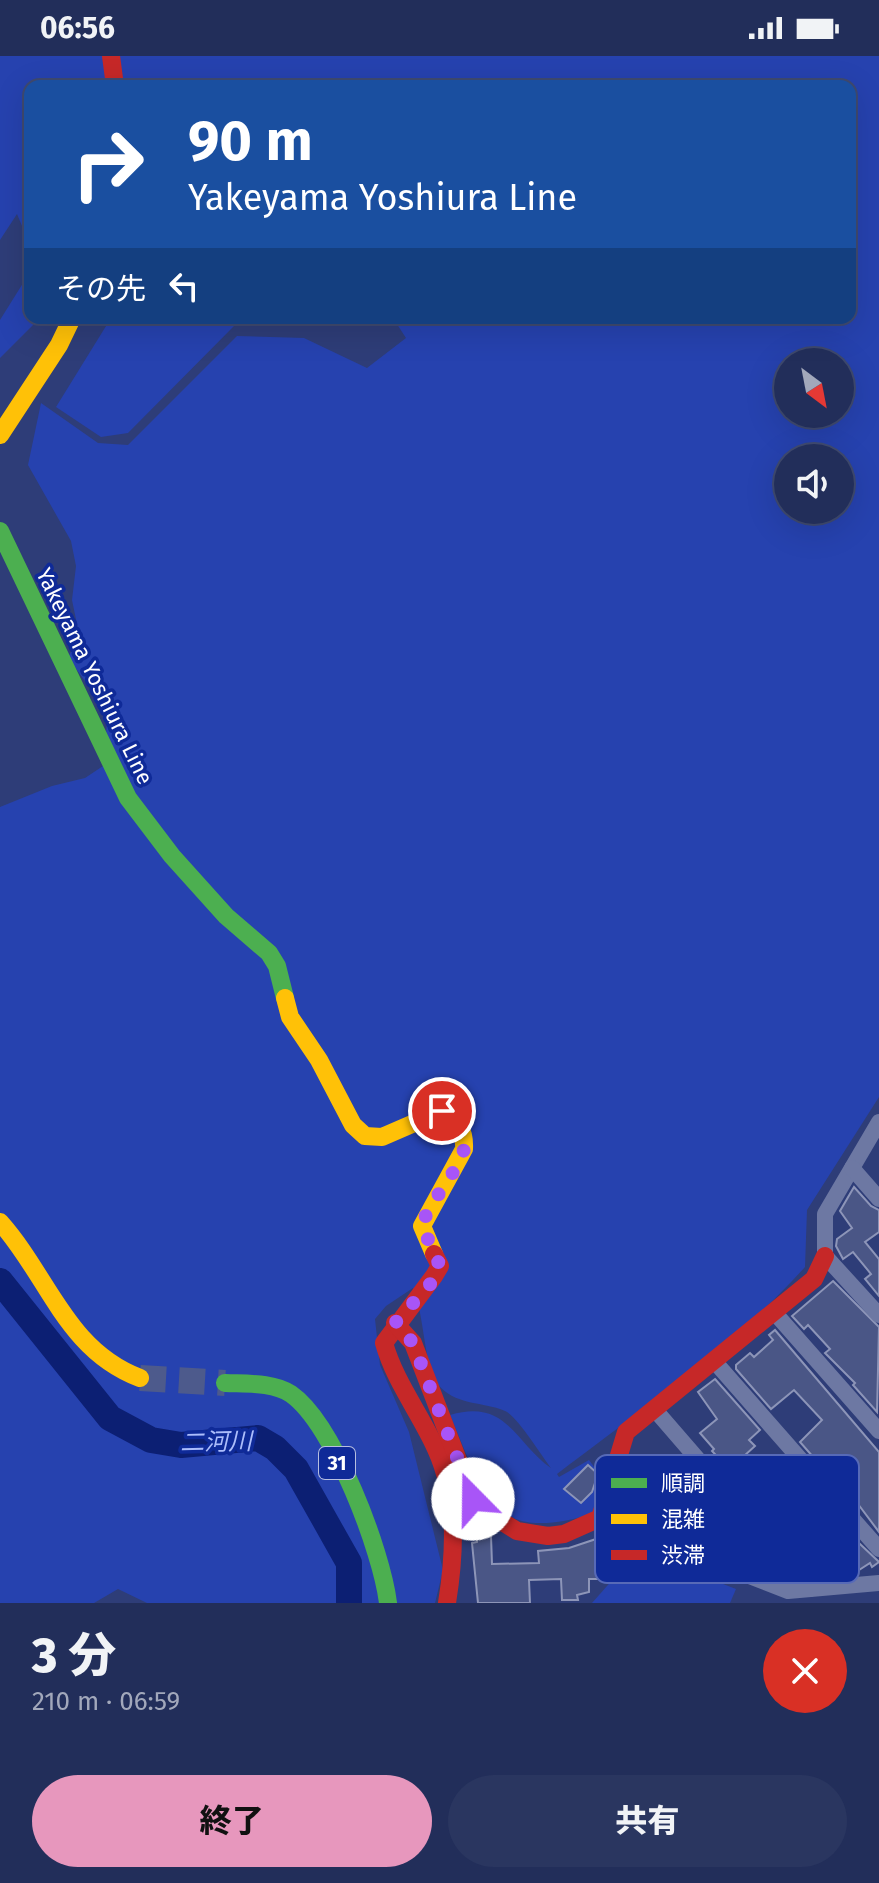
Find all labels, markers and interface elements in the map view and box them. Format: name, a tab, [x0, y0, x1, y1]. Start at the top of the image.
text: 06:56	[40, 10, 115, 46]
text: 90 m	[188, 108, 313, 175]
icon: right	[56, 112, 160, 216]
text: Yakeyama Yoshiura Line	[188, 176, 577, 220]
icon: left	[162, 264, 206, 308]
text: その先	[56, 271, 146, 307]
north arrow	[774, 348, 854, 428]
map controls	[774, 348, 854, 524]
button: sound	[774, 444, 854, 524]
street label: Yakeyama Yoshiura Line	[30, 563, 159, 789]
pin	[408, 1077, 476, 1145]
icon: arrive	[420, 1089, 464, 1133]
water label: 二河川	[180, 1427, 255, 1457]
road number: 31	[319, 1447, 355, 1479]
legend	[595, 1455, 859, 1583]
position arrow	[431, 1457, 515, 1541]
text: 順調	[661, 1470, 705, 1497]
text: 混雑	[661, 1506, 705, 1533]
text: 渋滞	[661, 1542, 705, 1569]
text: 3 分	[32, 1627, 116, 1685]
button: close	[763, 1629, 847, 1713]
text: 210 m · 06:59	[32, 1686, 180, 1717]
button: 終了	[32, 1775, 432, 1867]
button: 共有	[448, 1775, 847, 1867]

